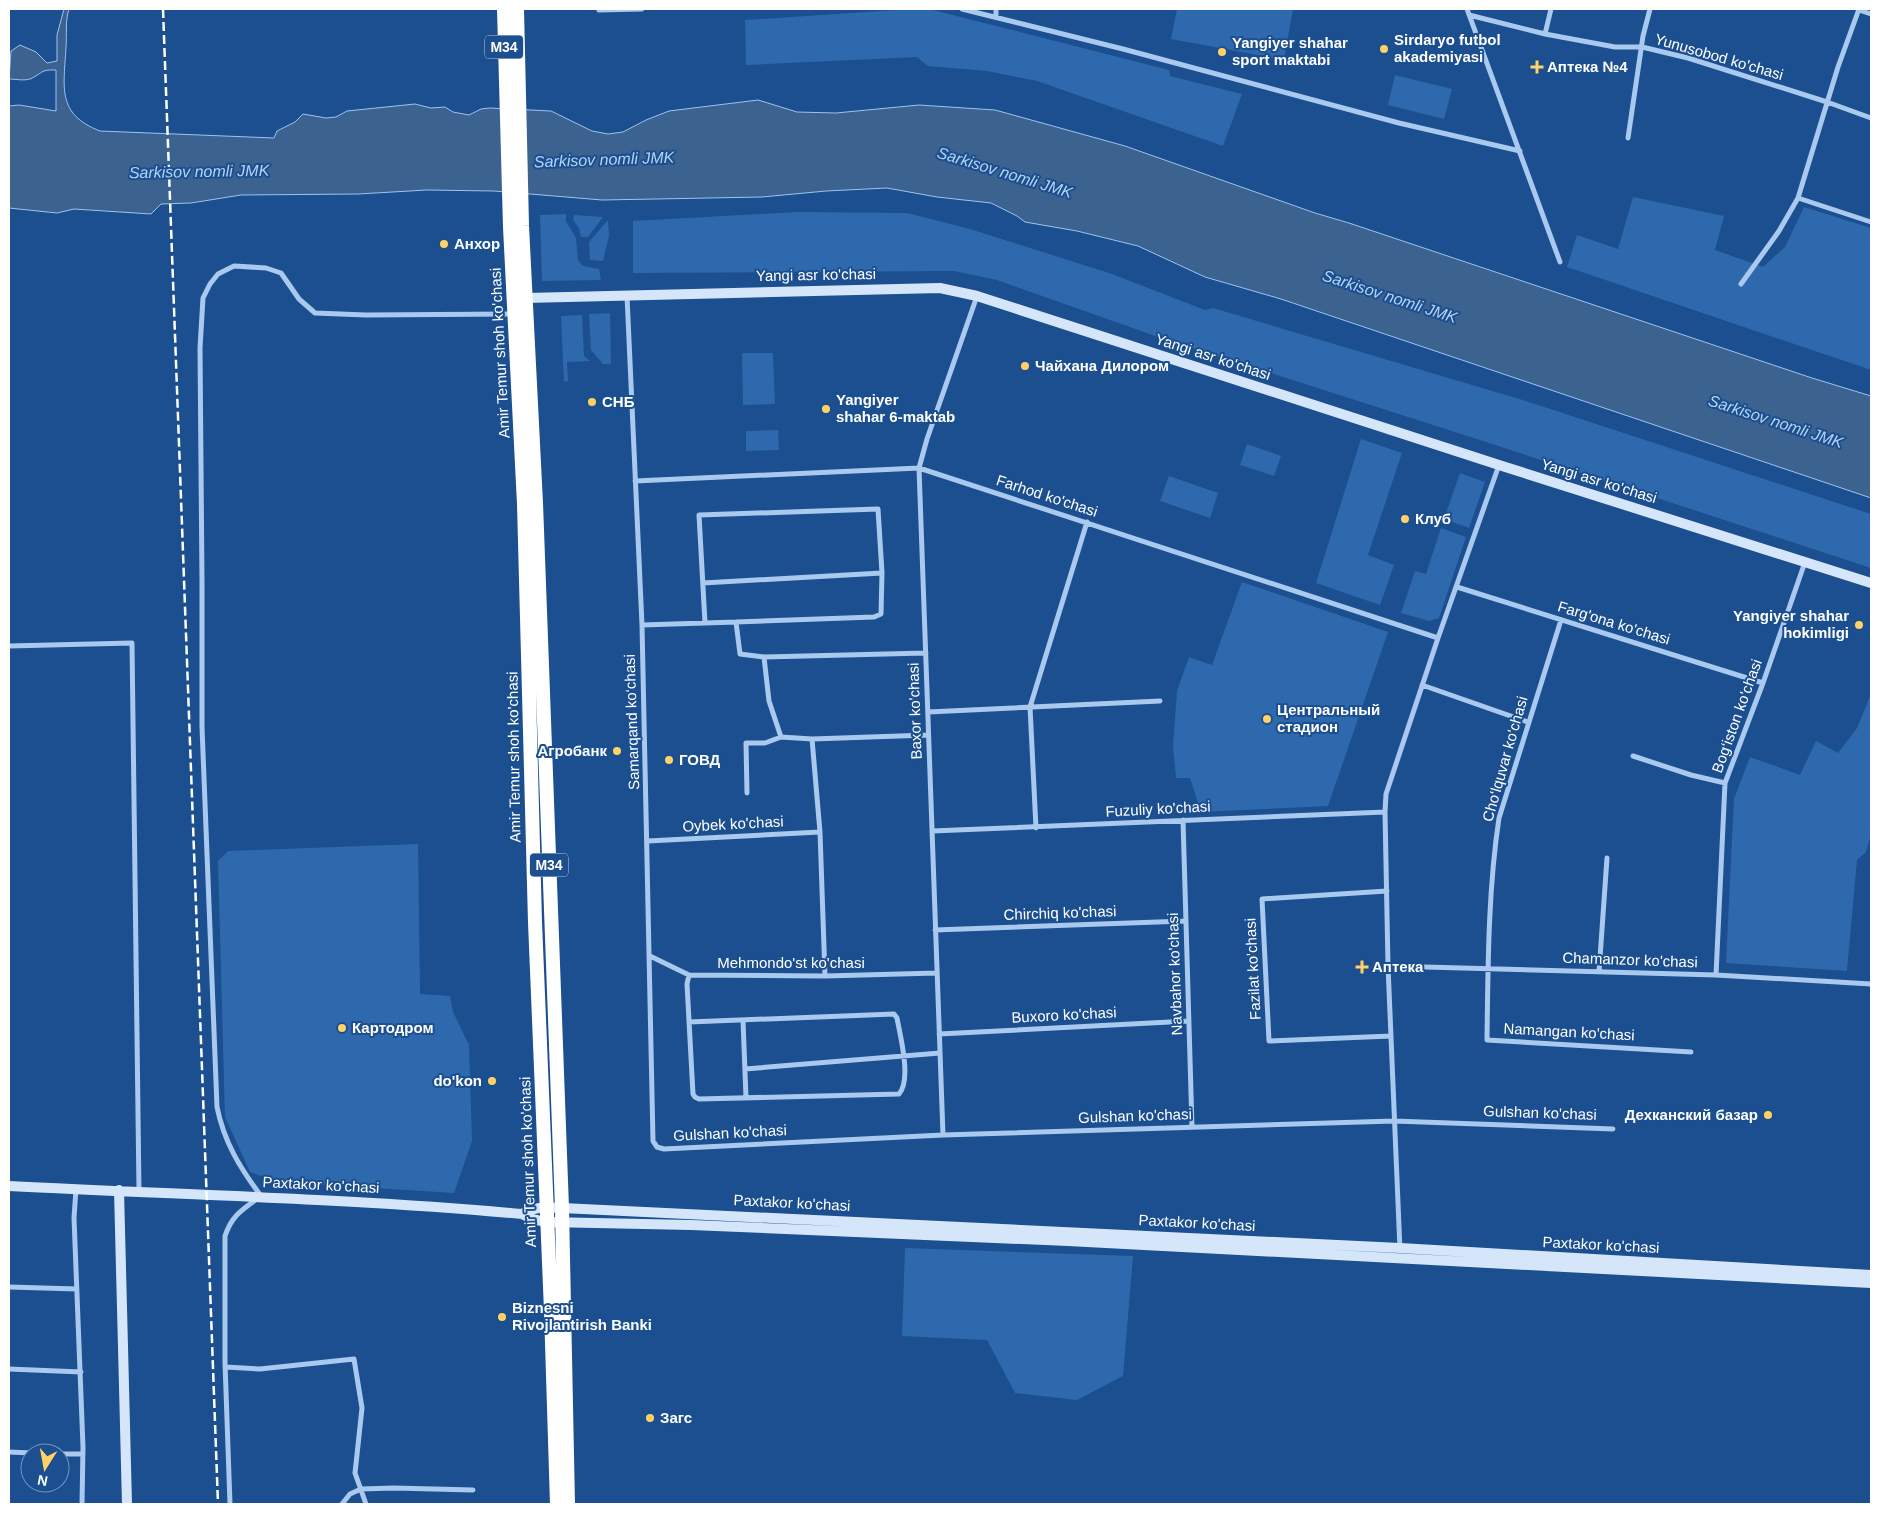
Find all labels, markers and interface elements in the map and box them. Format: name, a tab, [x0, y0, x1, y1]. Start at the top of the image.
street label: Yunusobod ko'chasi	[1653, 30, 1785, 83]
place label: Sirdaryo futbol akademiyasi	[1394, 31, 1501, 65]
place label: Yangiyer shahar sport maktabi	[1232, 34, 1348, 68]
road number: M34	[485, 36, 523, 58]
marker: Sirdaryo futbol akademiyasi	[1378, 43, 1390, 55]
marker: Yangiyer shahar sport maktabi	[1216, 46, 1228, 58]
place label: Аптека №4	[1547, 58, 1628, 75]
marker: Аптека №4	[1531, 61, 1543, 73]
water label: Sarkisov nomli JMK	[935, 144, 1076, 202]
water label: Sarkisov nomli JMK	[534, 149, 676, 170]
water label: Sarkisov nomli JMK	[129, 162, 271, 181]
place label: Анхор	[454, 235, 500, 252]
marker: Анхор	[438, 238, 450, 250]
street label: Yangi asr ko'chasi	[756, 265, 876, 284]
street label: Amir Temur shoh ko'chasi	[487, 267, 512, 439]
water label: Sarkisov nomli JMK	[1320, 267, 1461, 327]
street label: Yangi asr ko'chasi	[1153, 330, 1273, 383]
place label: Чайхана Дилором	[1035, 357, 1169, 374]
marker: Чайхана Дилором	[1019, 360, 1031, 372]
place label: Yangiyer shahar 6-maktab	[836, 391, 955, 425]
water label: Sarkisov nomli JMK	[1706, 392, 1847, 452]
place label: СНБ	[602, 393, 635, 410]
marker: СНБ	[586, 396, 598, 408]
marker: Yangiyer shahar 6-maktab	[820, 403, 832, 415]
street label: Yangi asr ko'chasi	[1539, 455, 1659, 506]
street label: Farhod ko'chasi	[994, 471, 1100, 520]
place label: Клуб	[1415, 510, 1451, 527]
marker: Клуб	[1399, 513, 1411, 525]
street label: Farg'ona ko'chasi	[1556, 597, 1672, 648]
place label: Yangiyer shahar hokimligi	[1733, 607, 1849, 641]
marker: Yangiyer shahar hokimligi	[1853, 619, 1865, 631]
street label: Samarqand ko‘chasi	[621, 654, 642, 790]
street label: Bog‘iston ko'chasi	[1708, 657, 1765, 775]
street label: Baxor ko'chasi	[904, 662, 925, 760]
street label: Amir Temur shoh ko'chasi	[504, 671, 523, 843]
street label: Cho‘lquvar ko'chasi	[1478, 694, 1531, 823]
place label: Центральный стадион	[1277, 701, 1380, 735]
marker: Центральный стадион	[1261, 713, 1273, 725]
place label: Агробанк	[537, 742, 607, 759]
marker: Агробанк	[611, 745, 623, 757]
place label: ГОВД	[679, 751, 721, 768]
marker: ГОВД	[663, 754, 675, 766]
street label: Fuzuliy ko'chasi	[1105, 797, 1211, 820]
street label: Oybek ko'chasi	[682, 812, 784, 835]
road number: M34	[530, 854, 568, 876]
street label: Chirchiq ko'chasi	[1003, 902, 1117, 923]
street label: Navbahor ko'chasi	[1164, 912, 1185, 1036]
street label: Fazilat ko'chasi	[1241, 918, 1264, 1020]
street label: Chamanzor ko'chasi	[1562, 949, 1698, 970]
street label: Mehmondo'st ko'chasi	[717, 954, 865, 971]
place label: Аптека	[1372, 958, 1424, 975]
marker: Аптека	[1356, 961, 1368, 973]
street label: Buxoro ko'chasi	[1011, 1003, 1117, 1026]
place label: Картодром	[352, 1019, 434, 1036]
street label: Namangan ko'chasi	[1503, 1020, 1635, 1043]
marker: Картодром	[336, 1022, 348, 1034]
place label: do'kon	[433, 1072, 482, 1089]
marker: do'kon	[486, 1075, 498, 1087]
street label: Amir Temur shoh ko'chasi	[516, 1076, 539, 1248]
street label: Gulshan ko'chasi	[1483, 1102, 1597, 1123]
street label: Gulshan ko'chasi	[1078, 1105, 1192, 1126]
place label: Дехканский базар	[1625, 1106, 1758, 1123]
marker: Дехканский базар	[1762, 1109, 1774, 1121]
street label: Gulshan ko'chasi	[673, 1121, 787, 1144]
street label: Paxtakor ko'chasi	[262, 1173, 380, 1196]
street label: Paxtakor ko'chasi	[733, 1191, 851, 1214]
street label: Paxtakor ko'chasi	[1138, 1211, 1256, 1234]
street label: Paxtakor ko'chasi	[1542, 1233, 1660, 1256]
place label: Biznesni Rivojlantirish Banki	[512, 1299, 652, 1333]
marker: Biznesni Rivojlantirish Banki	[496, 1311, 508, 1323]
place label: Загс	[660, 1409, 692, 1426]
marker: Загс	[644, 1412, 656, 1424]
north arrow	[20, 1443, 70, 1493]
text: N	[36, 1472, 49, 1490]

